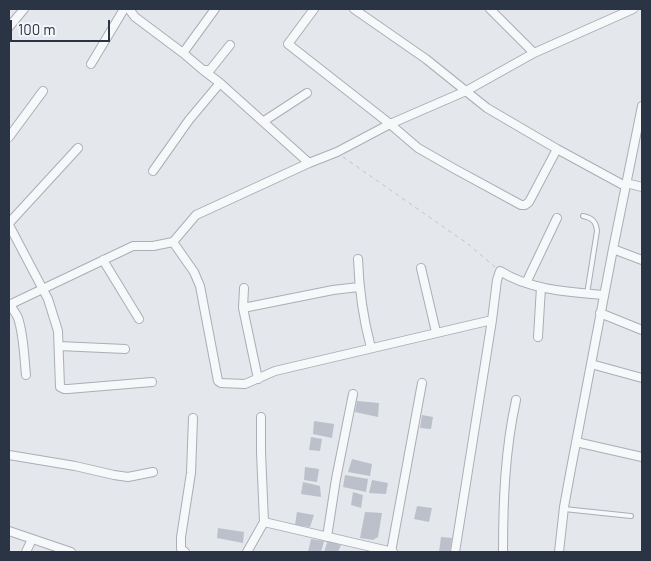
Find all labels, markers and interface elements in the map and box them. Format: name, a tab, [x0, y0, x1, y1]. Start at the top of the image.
scale bar	[12, 10, 112, 42]
text: 100 m	[18, 20, 56, 38]

